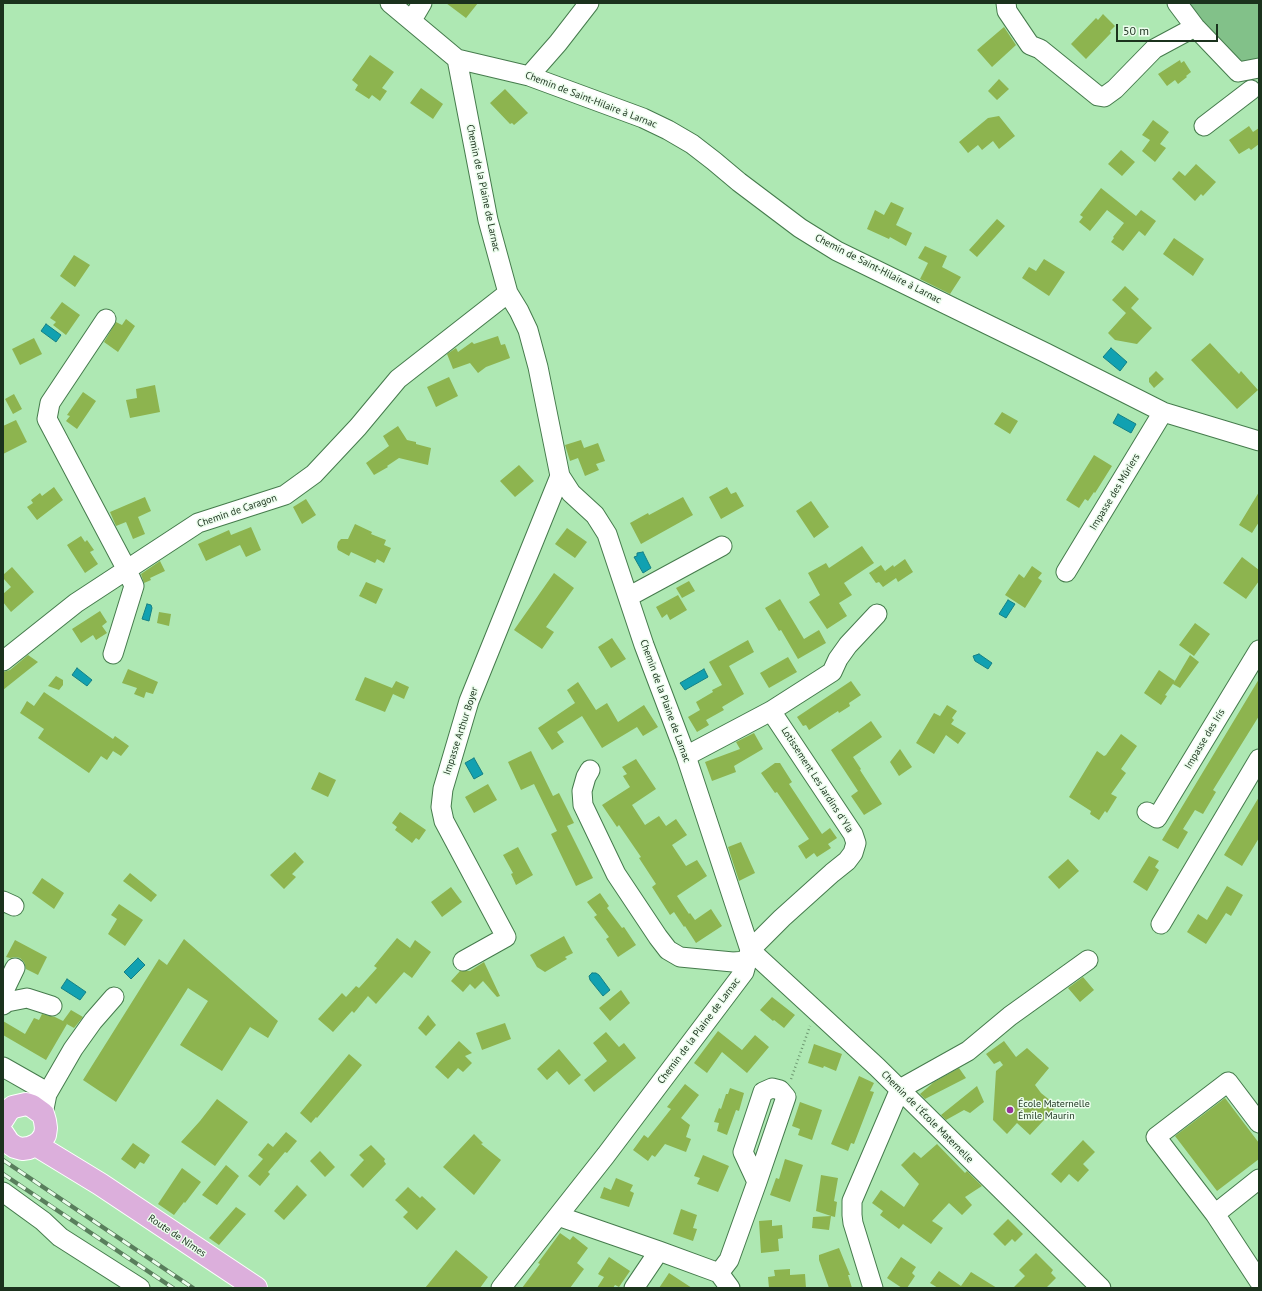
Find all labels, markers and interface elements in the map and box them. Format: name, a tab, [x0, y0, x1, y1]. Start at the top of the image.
scale bar	[1118, 16, 1220, 42]
text: 50 m	[1123, 23, 1149, 38]
street label: Chemin de Saint-Hilaire à Larnac	[523, 69, 659, 131]
street label: Chemin de la Plaine de Larnac	[464, 123, 502, 253]
street label: Chemin de Saint-Hilaire à Larnac	[813, 232, 943, 306]
street label: Impasse des Mûriers	[1087, 452, 1143, 532]
street label: Chemin de Caragon	[196, 492, 278, 530]
street label: Chemin de la Plaine de Larnac	[637, 638, 693, 764]
street label: Impasse Arthur Boyer	[441, 686, 481, 776]
street label: Impasse des Iris	[1182, 707, 1228, 771]
street label: Lotissement Les Jardins d'Yla	[778, 725, 856, 835]
street label: Chemin de la Plaine de Larnac	[655, 976, 743, 1086]
street label: Chemin de l'École Maternelle	[878, 1068, 976, 1166]
place label: École Maternelle Émile Maurin	[1018, 1098, 1090, 1122]
marker: École Maternelle Émile Maurin	[1005, 1105, 1015, 1115]
street label: Route de Nîmes	[146, 1212, 208, 1260]

